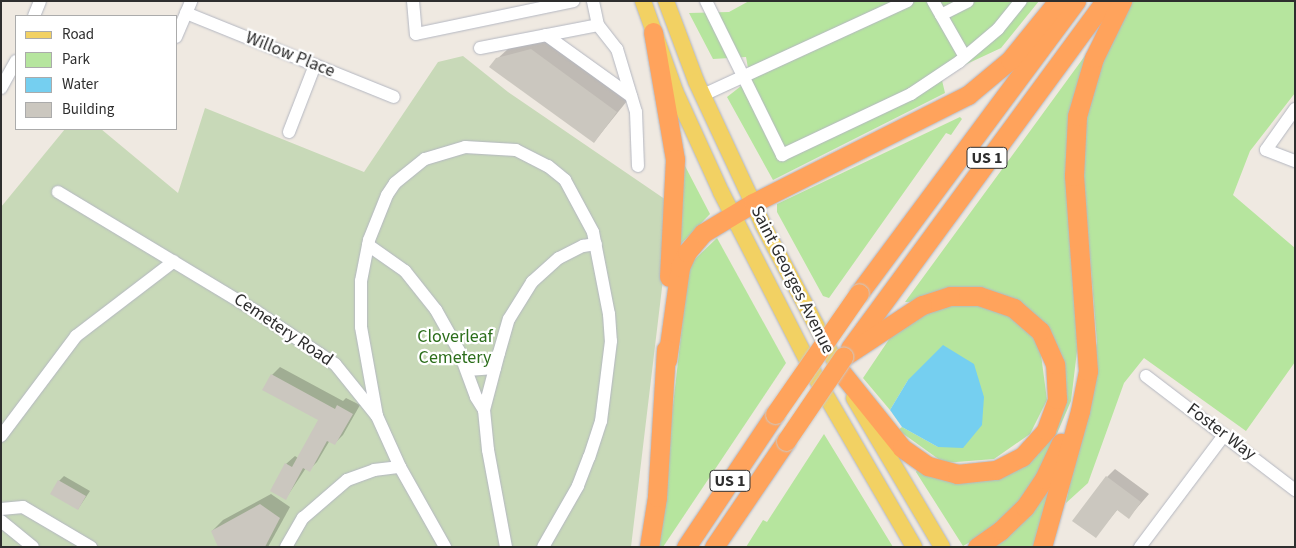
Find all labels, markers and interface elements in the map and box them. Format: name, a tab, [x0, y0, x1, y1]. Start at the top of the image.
legend	[15, 15, 178, 130]
text: Road	[62, 24, 94, 45]
street label: Willow Place	[242, 27, 338, 83]
text: Park	[62, 49, 90, 70]
text: Water	[62, 74, 98, 95]
text: Building	[62, 99, 114, 120]
road number: US 1	[966, 144, 1008, 172]
street label: Saint Georges Avenue	[745, 203, 839, 357]
street label: Cemetery Road	[229, 289, 337, 371]
park label: Cloverleaf Cemetery	[417, 327, 493, 369]
street label: Foster Way	[1182, 399, 1260, 465]
road number: US 1	[709, 468, 751, 494]

